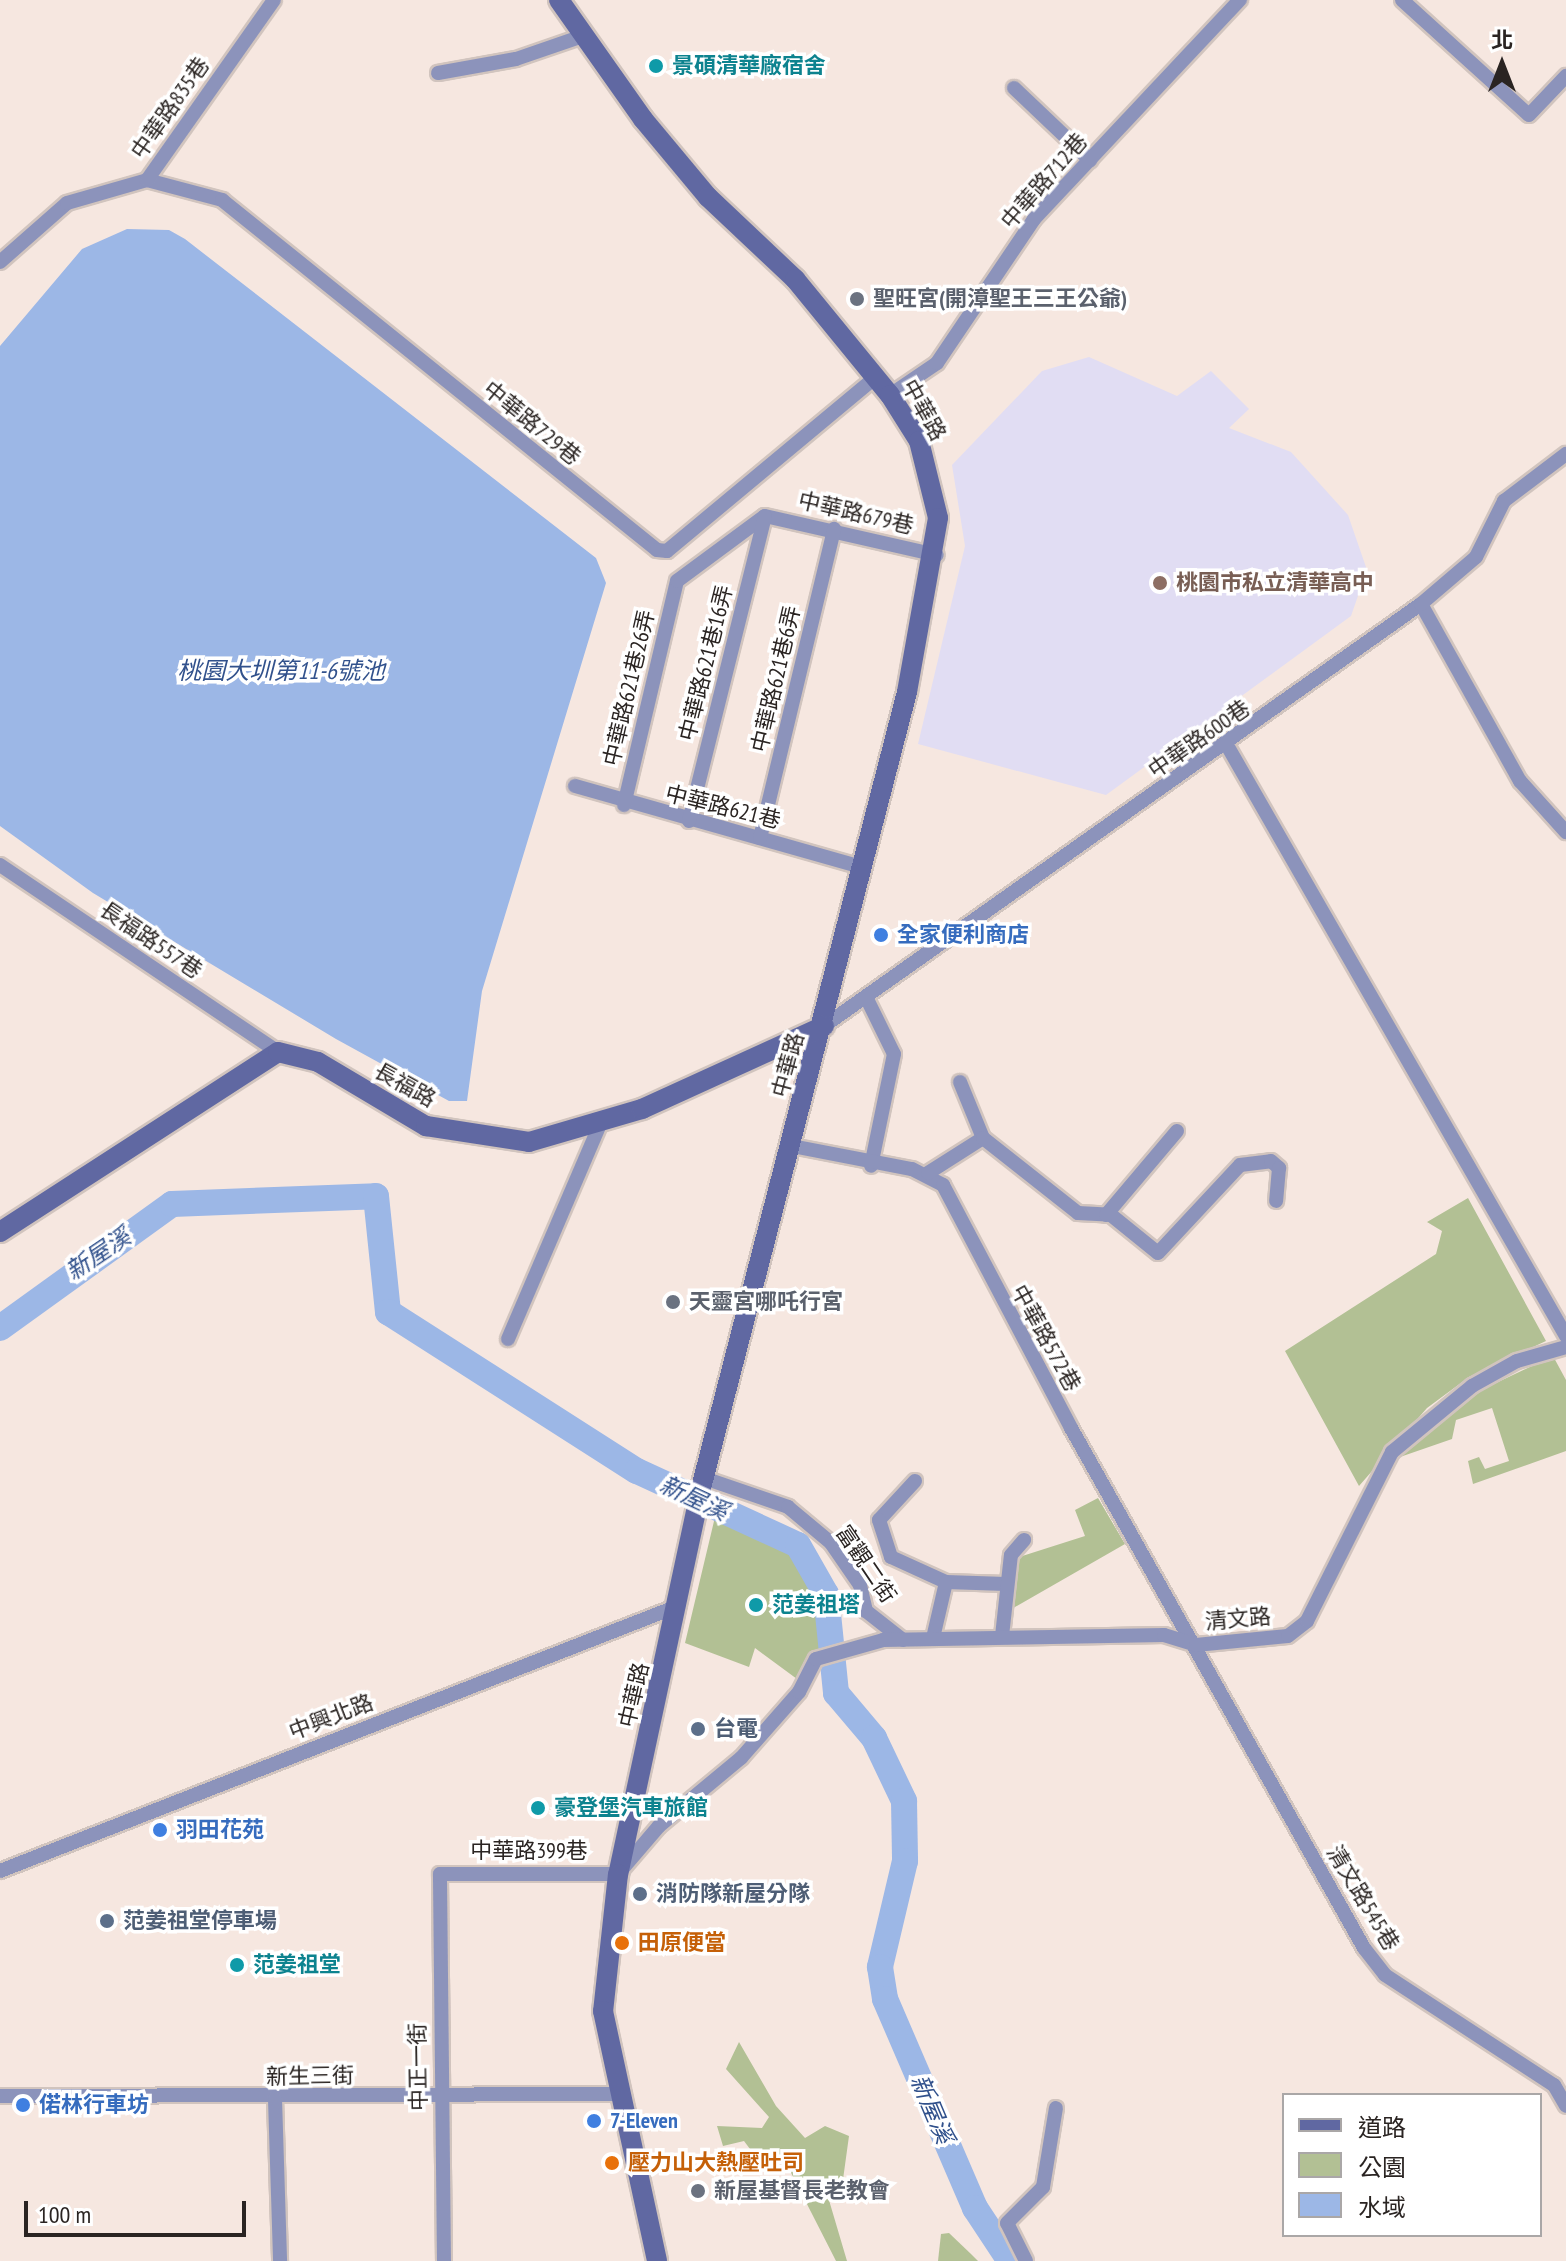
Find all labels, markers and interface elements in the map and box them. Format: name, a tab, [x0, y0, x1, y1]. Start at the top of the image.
north arrow	[1462, 24, 1542, 104]
text: 北	[1491, 26, 1513, 54]
street label: 中華路835巷	[125, 52, 215, 164]
place label: 景碩清華廠宿舍	[672, 53, 826, 79]
marker: 景碩清華廠宿舍	[647, 57, 665, 75]
street label: 中華路712巷	[995, 128, 1093, 234]
place label: 聖旺宮(開漳聖王三王公爺)	[873, 286, 1127, 312]
marker: 聖旺宮(開漳聖王三王公爺)	[848, 290, 866, 308]
street label: 中華路	[896, 375, 952, 445]
street label: 中華路729巷	[478, 376, 586, 470]
street label: 中華路679巷	[796, 487, 916, 539]
place label: 桃園市私立清華高中	[1176, 570, 1374, 596]
marker: 桃園市私立清華高中	[1151, 574, 1169, 592]
street label: 中華路621巷16弄	[674, 582, 738, 744]
street label: 中華路621巷6弄	[746, 603, 806, 755]
street label: 中華路621巷26弄	[598, 607, 660, 769]
water label: 桃園大圳第11-6號池	[177, 657, 385, 685]
street label: 中華路600巷	[1143, 694, 1255, 784]
street label: 中華路621巷	[663, 780, 783, 834]
street label: 長福路557巷	[95, 896, 207, 984]
place label: 全家便利商店	[897, 922, 1029, 948]
marker: 全家便利商店	[872, 926, 890, 944]
street label: 中華路	[767, 1030, 809, 1100]
street label: 長福路	[370, 1057, 440, 1113]
water label: 新屋溪	[60, 1222, 136, 1286]
street label: 中華路572巷	[1006, 1280, 1086, 1396]
place label: 天靈宮哪吒行宮	[689, 1289, 843, 1315]
marker: 天靈宮哪吒行宮	[664, 1293, 682, 1311]
water label: 新屋溪	[655, 1470, 733, 1526]
street label: 富觀二街	[830, 1520, 902, 1608]
place label: 范姜祖塔	[772, 1592, 860, 1618]
marker: 范姜祖塔	[747, 1596, 765, 1614]
street label: 清文路	[1204, 1603, 1272, 1635]
street label: 中華路	[614, 1660, 654, 1730]
street label: 中興北路	[285, 1689, 377, 1745]
place label: 台電	[714, 1716, 758, 1742]
marker: 台電	[689, 1720, 707, 1738]
place label: 豪登堡汽車旅館	[554, 1795, 708, 1821]
marker: 豪登堡汽車旅館	[529, 1799, 547, 1817]
place label: 羽田花苑	[176, 1817, 264, 1843]
marker: 羽田花苑	[151, 1821, 169, 1839]
street label: 中華路399巷	[470, 1838, 588, 1864]
street label: 清文路545巷	[1321, 1841, 1405, 1955]
place label: 消防隊新屋分隊	[656, 1881, 810, 1907]
marker: 消防隊新屋分隊	[631, 1885, 649, 1903]
place label: 范姜祖堂停車場	[123, 1908, 277, 1934]
marker: 范姜祖堂停車場	[98, 1912, 116, 1930]
place label: 田原便當	[638, 1930, 726, 1956]
marker: 田原便當	[613, 1934, 631, 1952]
place label: 范姜祖堂	[253, 1952, 341, 1978]
marker: 范姜祖堂	[228, 1956, 246, 1974]
street label: 中正一街	[404, 2023, 432, 2111]
street label: 新生三街	[266, 2062, 354, 2090]
water label: 新屋溪	[905, 2070, 959, 2148]
place label: 偌林行車坊	[39, 2092, 149, 2118]
legend	[1282, 2093, 1542, 2237]
marker: 偌林行車坊	[14, 2096, 32, 2114]
place label: 7-Eleven	[610, 2108, 678, 2134]
marker: 7-Eleven	[585, 2112, 603, 2130]
text: 道路	[1358, 2112, 1406, 2143]
place label: 壓力山大熱壓吐司	[628, 2150, 804, 2176]
text: 公園	[1358, 2152, 1406, 2183]
marker: 壓力山大熱壓吐司	[603, 2154, 621, 2172]
place label: 新屋基督長老教會	[714, 2178, 890, 2204]
marker: 新屋基督長老教會	[689, 2182, 707, 2200]
scale bar	[28, 2185, 250, 2235]
text: 水域	[1358, 2192, 1406, 2223]
text: 100 m	[38, 2199, 91, 2230]

